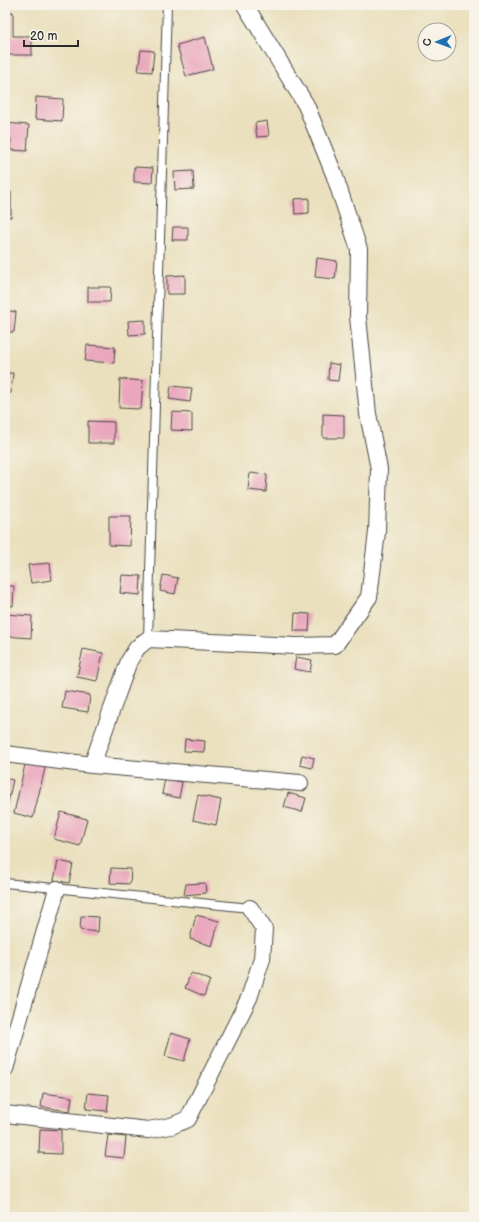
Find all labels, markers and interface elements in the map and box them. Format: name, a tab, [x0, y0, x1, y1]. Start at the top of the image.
scale bar	[24, 22, 78, 48]
north arrow	[417, 22, 457, 62]
text: 20 m	[30, 29, 57, 44]
text: С	[421, 38, 434, 46]

